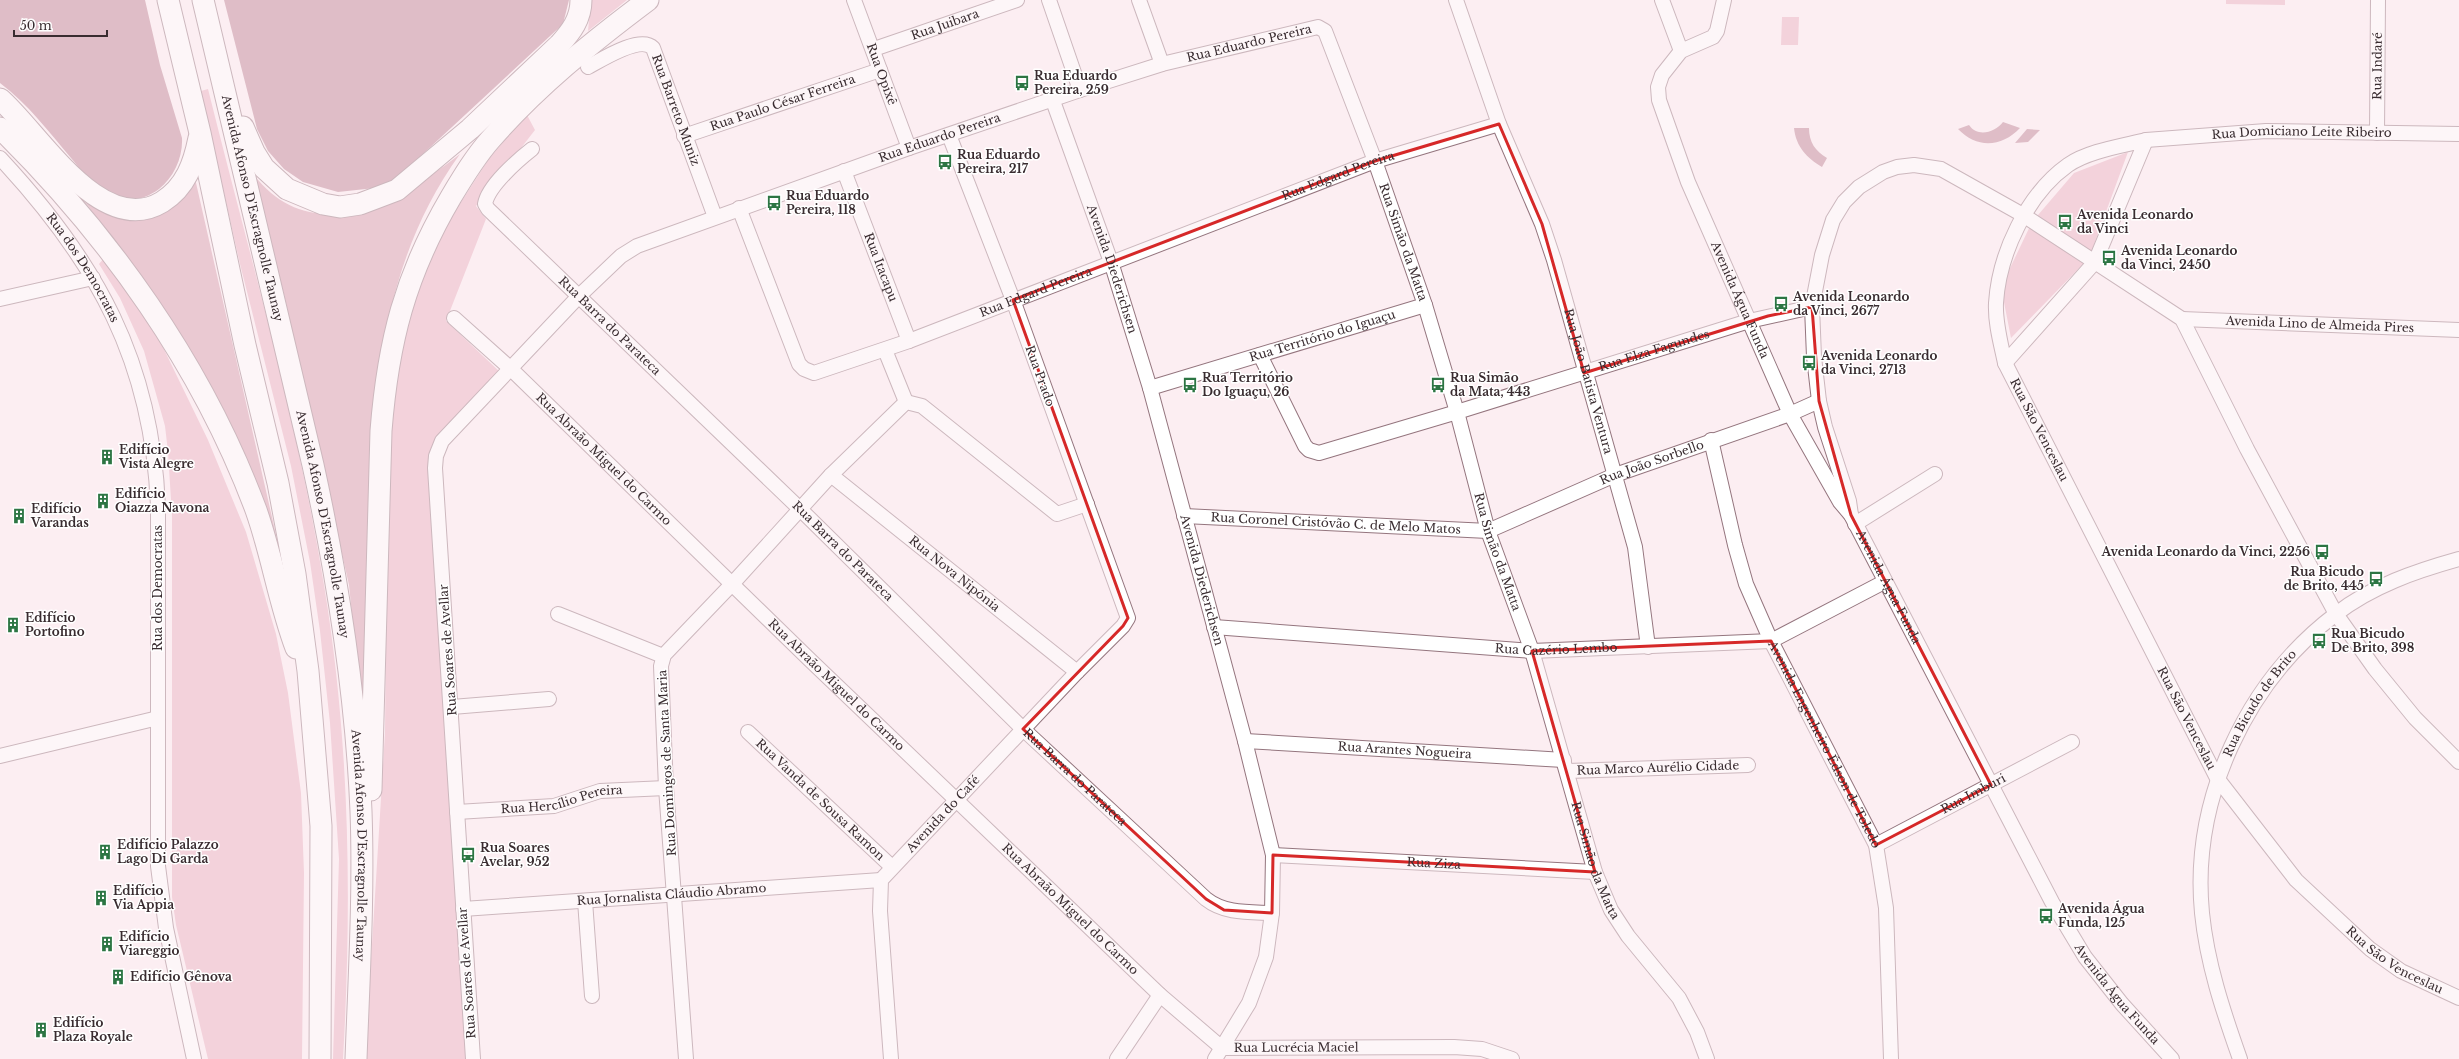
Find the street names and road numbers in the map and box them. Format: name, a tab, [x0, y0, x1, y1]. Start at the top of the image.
street label: Rua Juibara	[909, 5, 981, 43]
street label: Rua Eduardo Pereira	[1185, 21, 1313, 65]
street label: Rua Indaré	[2369, 32, 2385, 100]
street label: Rua Opixê	[864, 41, 900, 107]
street label: Rua Barreto Muniz	[649, 52, 704, 168]
street label: Rua Paulo César Ferreira	[708, 71, 857, 134]
street label: Avenida Afonso D'Escragnolle Taunay	[218, 92, 287, 323]
street label: Rua Eduardo Pereira	[876, 109, 1003, 165]
street label: Rua Domiciano Leite Ribeiro	[2211, 123, 2392, 142]
street label: Rua Edgard Pereira	[1279, 148, 1396, 203]
street label: Rua Simão da Matta	[1376, 181, 1431, 303]
street label: Avenida Diederichsen	[1084, 201, 1141, 335]
street label: Rua dos Democratas	[43, 210, 123, 325]
street label: Rua Itacapu	[861, 230, 901, 304]
street label: Avenida Água Funda	[1708, 238, 1773, 361]
street label: Rua Edgard Pereira	[977, 263, 1094, 320]
street label: Rua Barra do Parateca	[556, 273, 664, 378]
street label: Rua Território do Iguaçu	[1247, 306, 1397, 365]
street label: Rua João Batista Ventura	[1561, 307, 1616, 456]
street label: Avenida Lino de Almeida Pires	[2224, 313, 2415, 335]
street label: Rua Elza Fagundes	[1597, 326, 1711, 374]
street label: Rua Prado	[1022, 343, 1059, 409]
street label: Rua São Venceslau	[2007, 376, 2072, 484]
street label: Rua Abraão Miguel do Carmo	[533, 390, 675, 528]
street label: Avenida Afonso D'Escragnolle Taunay	[293, 408, 353, 640]
street label: Rua João Sorbello	[1597, 437, 1706, 488]
street label: Rua Simão da Matta	[1471, 491, 1525, 613]
street label: Rua Barra do Parateca	[789, 498, 897, 604]
street label: Rua Coronel Cristóvão C. de Melo Matos	[1210, 509, 1461, 537]
street label: Avenida Diederichsen	[1177, 512, 1227, 647]
street label: Rua dos Democratas	[150, 525, 165, 651]
street label: Avenida Água Funda	[1853, 526, 1925, 647]
street label: Rua Nova Nipônia	[906, 532, 1004, 615]
street label: Rua Soares de Avellar	[435, 584, 460, 716]
street label: Rua Abraão Miguel do Carmo	[765, 616, 908, 754]
street label: Avenida Engenheiro Édson de Toledo	[1765, 637, 1884, 851]
street label: Rua Cazério Lembo	[1494, 639, 1618, 658]
street label: Rua Bicudo de Brito	[2220, 646, 2299, 759]
street label: Rua São Venceslau	[2154, 664, 2219, 772]
street label: Rua Domingos de Santa Maria	[654, 669, 679, 857]
street label: Rua Barra do Parateca	[1020, 725, 1130, 829]
street label: Avenida Afonso D'Escragnolle Taunay	[348, 728, 370, 962]
street label: Rua Vanda de Sousa Ramon	[753, 735, 888, 863]
street label: Rua Arantes Nogueira	[1337, 739, 1473, 762]
street label: Rua Marco Aurélio Cidade	[1576, 757, 1740, 778]
street label: Rua Imburi	[1938, 770, 2008, 817]
street label: Avenida do Café	[902, 772, 983, 856]
street label: Rua Hercílio Pereira	[500, 782, 623, 816]
street label: Rua Simão da Matta	[1568, 800, 1623, 922]
street label: Rua Abraão Miguel do Carmo	[999, 840, 1142, 978]
street label: Rua Ziza	[1406, 854, 1462, 872]
street label: Rua Jornalista Cláudio Abramo	[576, 880, 767, 908]
street label: Rua Soares de Avellar	[454, 907, 479, 1039]
street label: Rua São Venceslau	[2343, 923, 2446, 997]
street label: Avenida Água Funda	[2071, 940, 2163, 1048]
street label: Rua Lucrécia Maciel	[1234, 1039, 1359, 1055]

